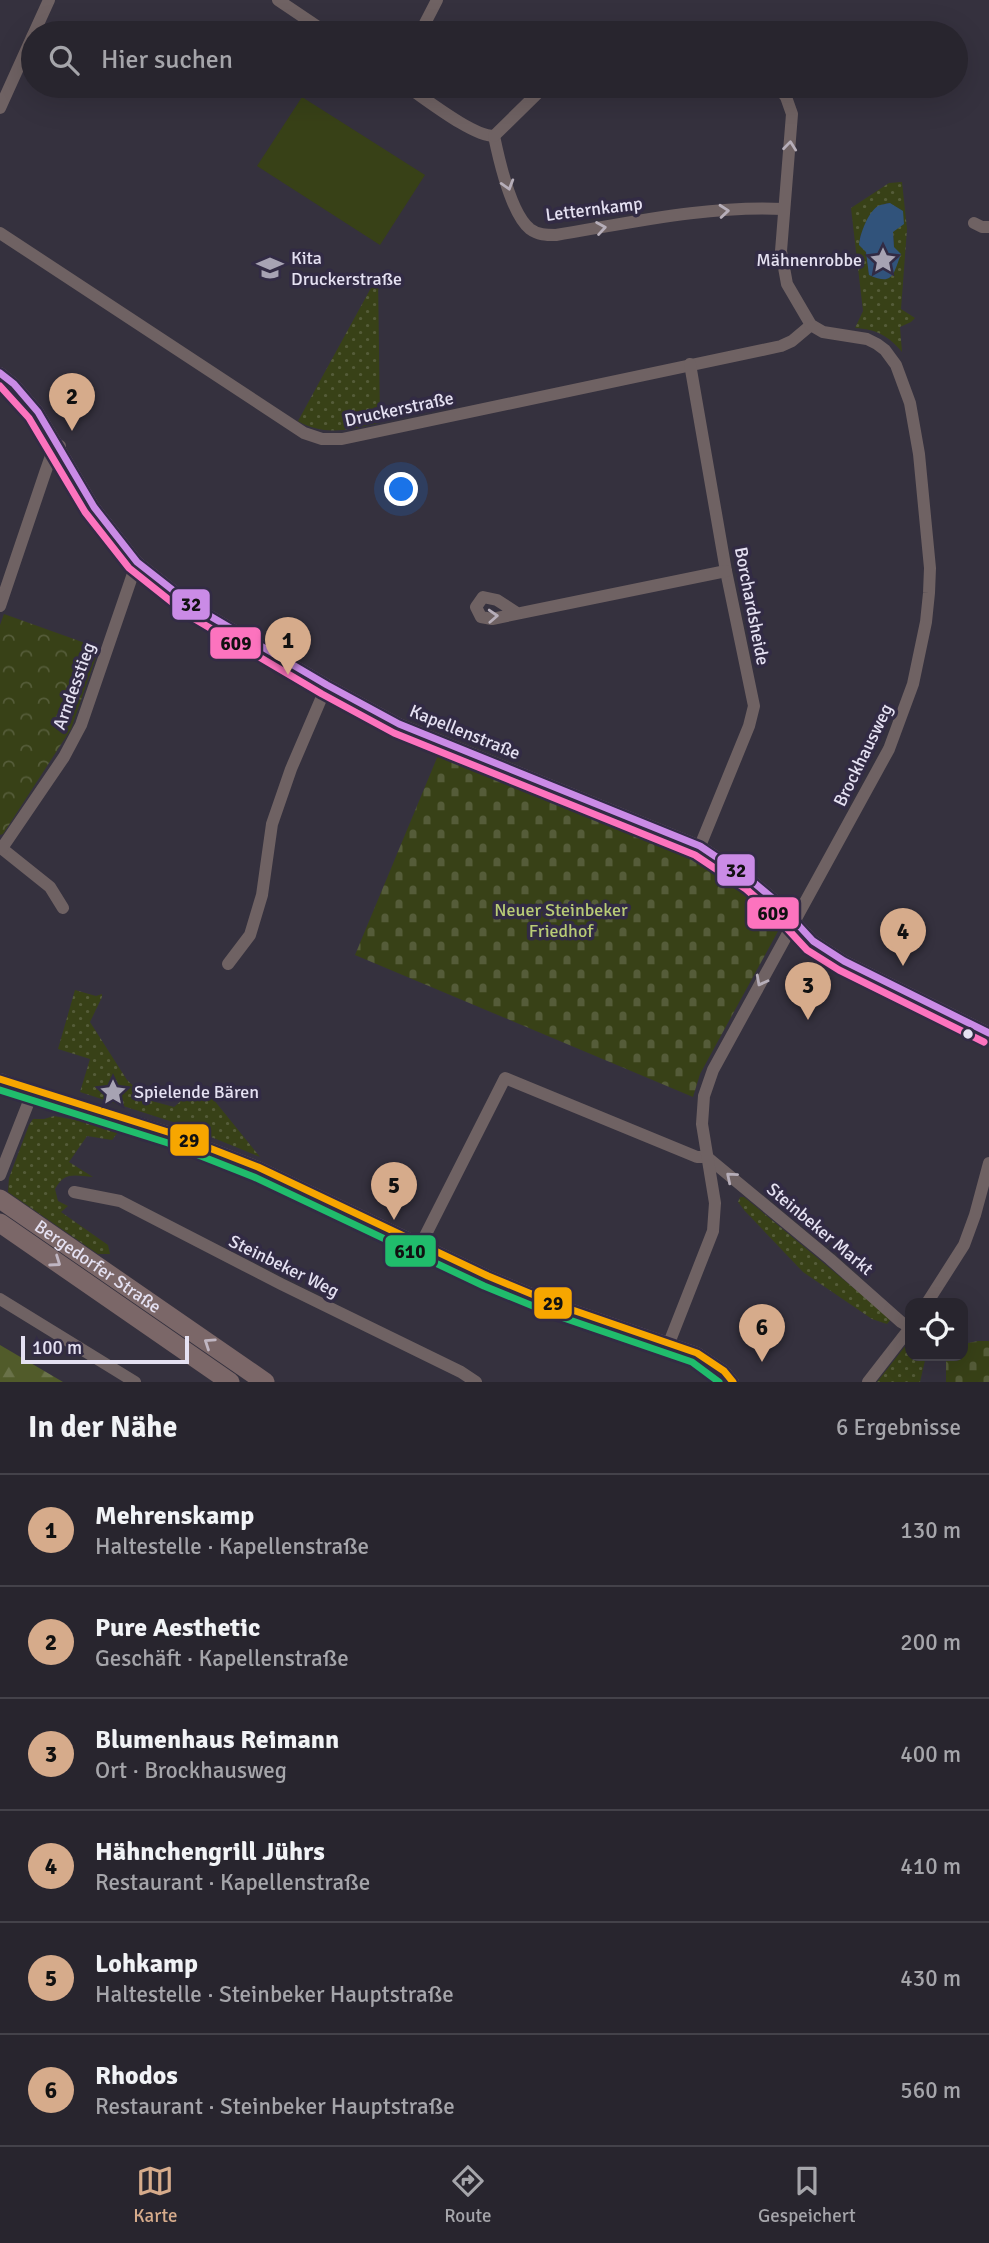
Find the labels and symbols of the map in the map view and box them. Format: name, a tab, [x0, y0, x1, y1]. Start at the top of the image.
one-way arrow	[783, 140, 798, 152]
one-way arrow	[500, 179, 515, 191]
street label: Letternkamp	[544, 192, 644, 226]
one-way arrow	[719, 204, 730, 219]
one-way arrow	[595, 221, 607, 236]
place icon: Mähnenrobbe	[868, 245, 898, 275]
place label: Kita Druckerstraße	[291, 247, 402, 290]
place label: Mähnenrobbe	[756, 249, 862, 271]
school or university icon: Kita Druckerstraße	[255, 253, 285, 283]
pin: 2	[49, 373, 95, 431]
street label: Druckerstraße	[342, 387, 456, 431]
your location	[384, 472, 418, 506]
street label: Borchardsheide	[730, 545, 774, 667]
line badge: 32	[171, 588, 211, 621]
text: 32	[181, 593, 201, 617]
one-way arrow	[488, 609, 499, 624]
pin: 1	[265, 617, 311, 675]
line badge: 609	[209, 626, 262, 660]
text: 609	[221, 632, 251, 656]
street label: Arndesstieg	[48, 639, 100, 733]
street label: Kapellenstraße	[406, 700, 524, 764]
street label: Brockhausweg	[829, 700, 897, 810]
line badge: 32	[716, 853, 756, 887]
text: 32	[726, 859, 746, 883]
line badge: 609	[746, 896, 800, 930]
park label: Neuer Steinbeker Friedhof	[494, 899, 628, 942]
text: 609	[758, 902, 788, 926]
pin: 4	[880, 908, 926, 966]
pin: 3	[785, 962, 831, 1020]
one-way arrow	[756, 974, 769, 986]
unlabelled marker	[961, 1027, 975, 1041]
place icon: Spielende Bären	[98, 1077, 128, 1107]
place label: Spielende Bären	[134, 1081, 259, 1103]
line badge: 29	[169, 1123, 210, 1157]
text: 29	[179, 1129, 199, 1153]
pin: 5	[371, 1162, 417, 1220]
one-way arrow	[727, 1173, 740, 1185]
street label: Steinbeker Markt	[762, 1178, 878, 1280]
street label: Bergedorfer Straße	[30, 1215, 165, 1318]
street label: Steinbeker Weg	[225, 1230, 343, 1302]
line badge: 610	[384, 1234, 437, 1268]
text: 610	[395, 1240, 425, 1264]
one-way arrow	[48, 1254, 61, 1266]
line badge: 29	[533, 1286, 573, 1320]
text: 29	[543, 1292, 563, 1316]
pin: 6	[739, 1304, 785, 1362]
scale bar	[21, 1333, 189, 1365]
one-way arrow	[203, 1339, 216, 1352]

